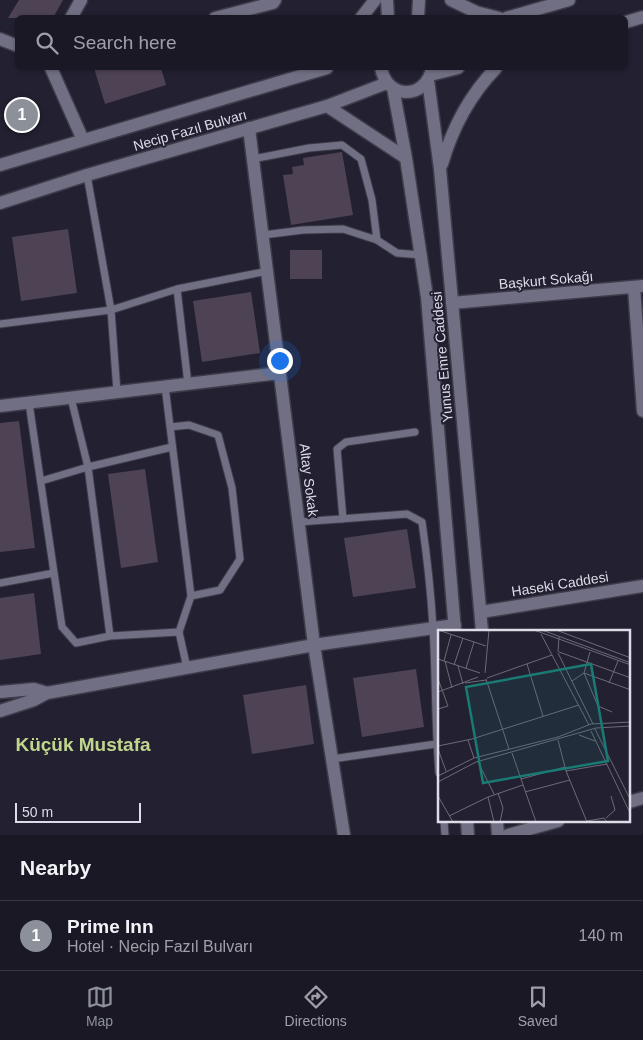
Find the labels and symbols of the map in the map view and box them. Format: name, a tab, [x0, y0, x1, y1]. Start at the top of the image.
pin: 1	[6, 96, 38, 134]
street label: Necip Fazıl Bulvarı	[131, 106, 249, 154]
street label: Başkurt Sokağı	[498, 268, 594, 292]
street label: Yunus Emre Caddesi	[428, 291, 456, 423]
your location	[267, 348, 293, 374]
street label: Altay Sokak	[297, 442, 322, 519]
street label: Haseki Caddesi	[510, 568, 610, 600]
inset map	[438, 630, 630, 822]
district label: Küçük Mustafa	[15, 734, 151, 755]
scale bar	[15, 800, 141, 823]

